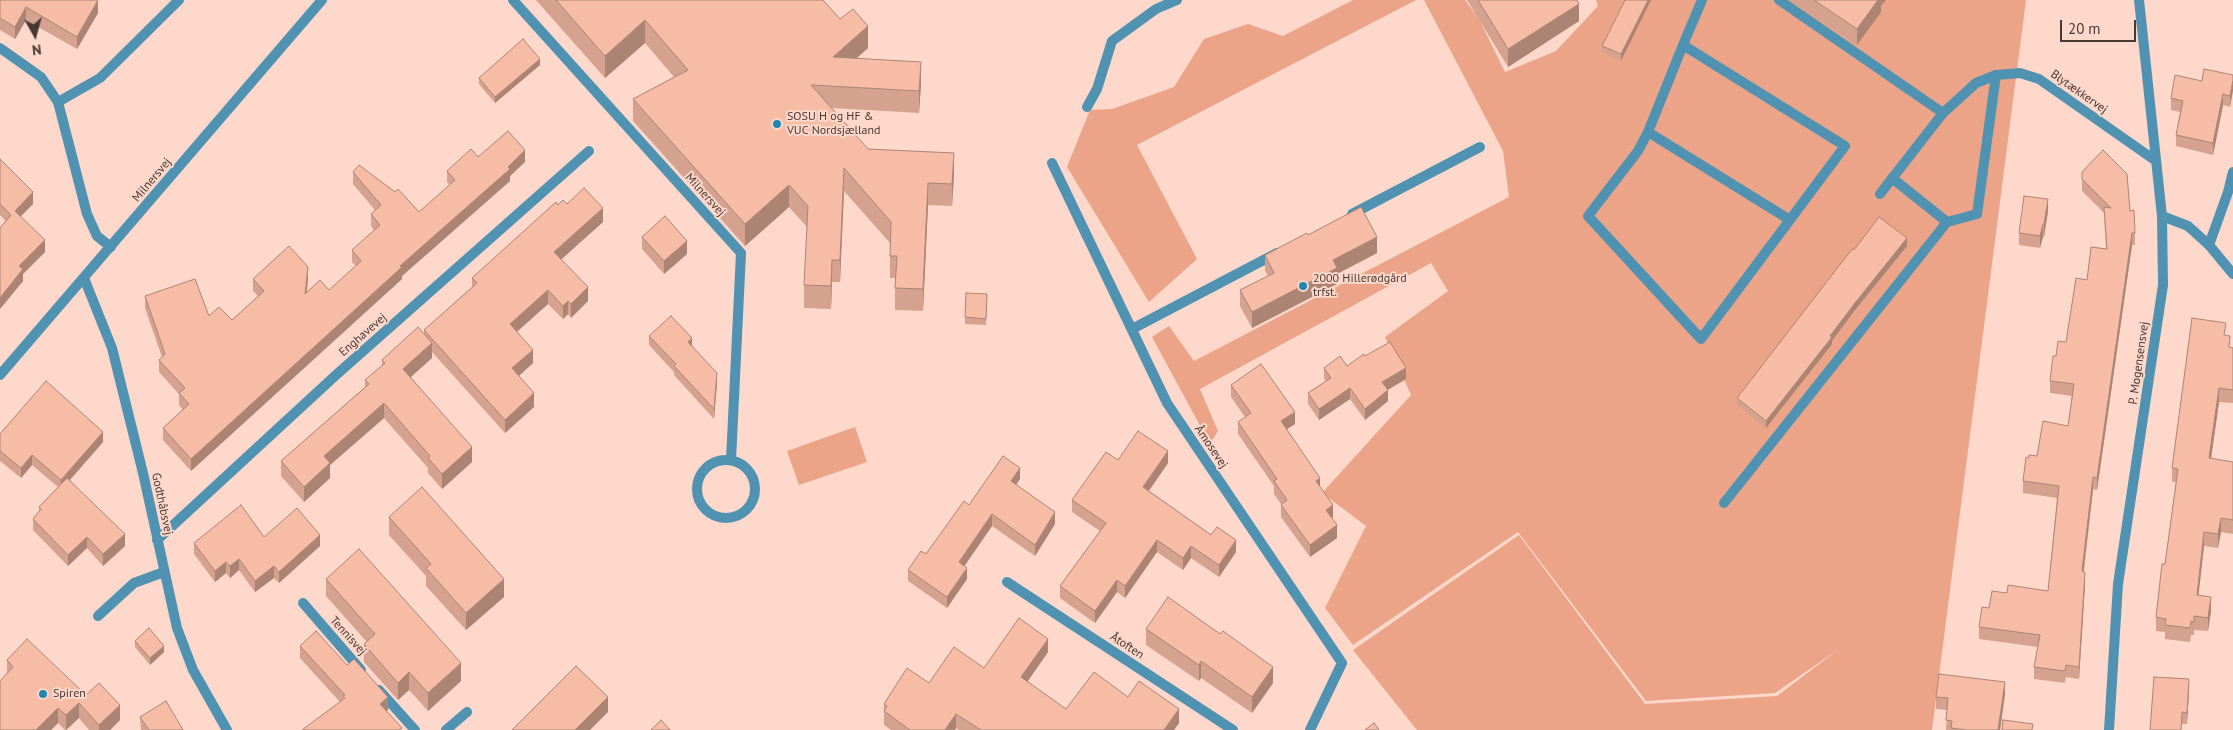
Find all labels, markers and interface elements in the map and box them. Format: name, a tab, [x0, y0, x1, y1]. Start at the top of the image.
north arrow	[10, 10, 60, 60]
scale bar	[2063, 10, 2139, 42]
text: 20 m	[2068, 19, 2101, 38]
text: N	[31, 40, 42, 59]
street label: Blytækkervej	[2048, 67, 2110, 117]
place label: SOSU H og HF & VUC Nordsjælland	[787, 110, 881, 138]
marker: SOSU H og HF & VUC Nordsjælland	[771, 118, 783, 130]
street label: Milnersvej	[129, 155, 175, 205]
street label: Milnersvej	[682, 171, 728, 219]
place label: 2000 Hillerødgård trfst.	[1313, 272, 1407, 300]
marker: 2000 Hillerødgård trfst.	[1297, 280, 1309, 292]
street label: Enghavevej	[336, 310, 390, 360]
street label: P. Mogensensvej	[2126, 321, 2152, 405]
street label: Åmosevej	[1191, 423, 1231, 471]
street label: Godthåbsvej	[148, 472, 176, 536]
street label: Tennisvej	[327, 614, 369, 658]
street label: Åtoften	[1107, 630, 1147, 662]
place label: Spiren	[53, 687, 86, 701]
marker: Spiren	[37, 688, 49, 700]

